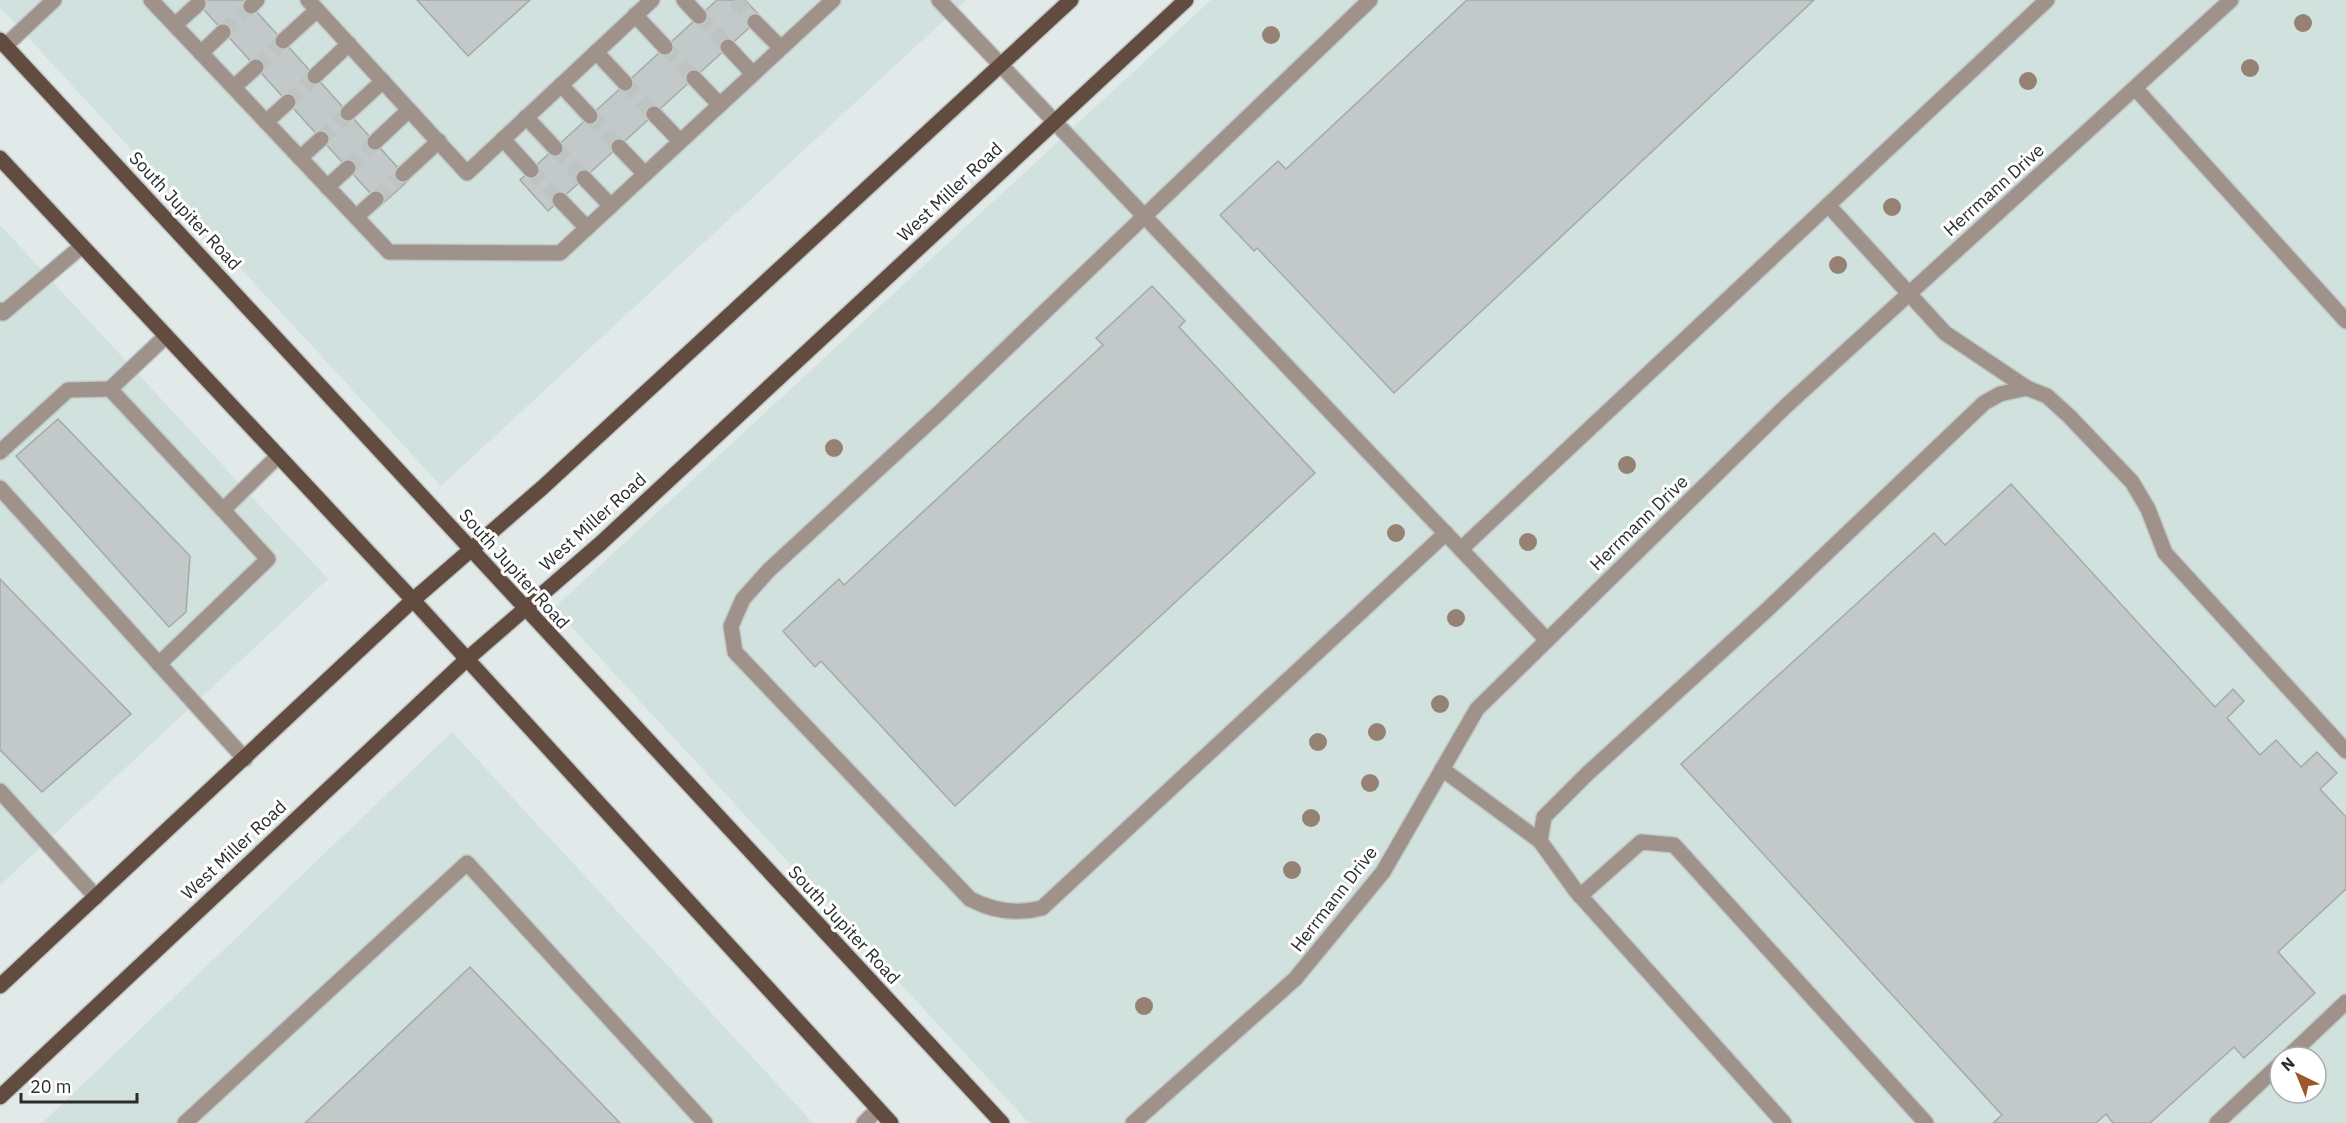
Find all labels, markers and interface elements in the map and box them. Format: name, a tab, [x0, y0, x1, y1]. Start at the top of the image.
street label: West Miller Road	[892, 137, 1007, 246]
street label: Herrmann Drive	[1939, 138, 2049, 241]
street label: South Jupiter Road	[124, 146, 246, 275]
street label: West Miller Road	[535, 468, 651, 576]
street label: Herrmann Drive	[1585, 470, 1693, 575]
street label: South Jupiter Road	[454, 504, 575, 634]
street label: West Miller Road	[176, 795, 291, 904]
street label: Herrmann Drive	[1285, 841, 1382, 956]
street label: South Jupiter Road	[783, 860, 905, 989]
north arrow	[2268, 1045, 2328, 1105]
text: N	[2277, 1053, 2299, 1075]
scale bar	[21, 1066, 136, 1104]
text: 20 m	[30, 1075, 72, 1098]

